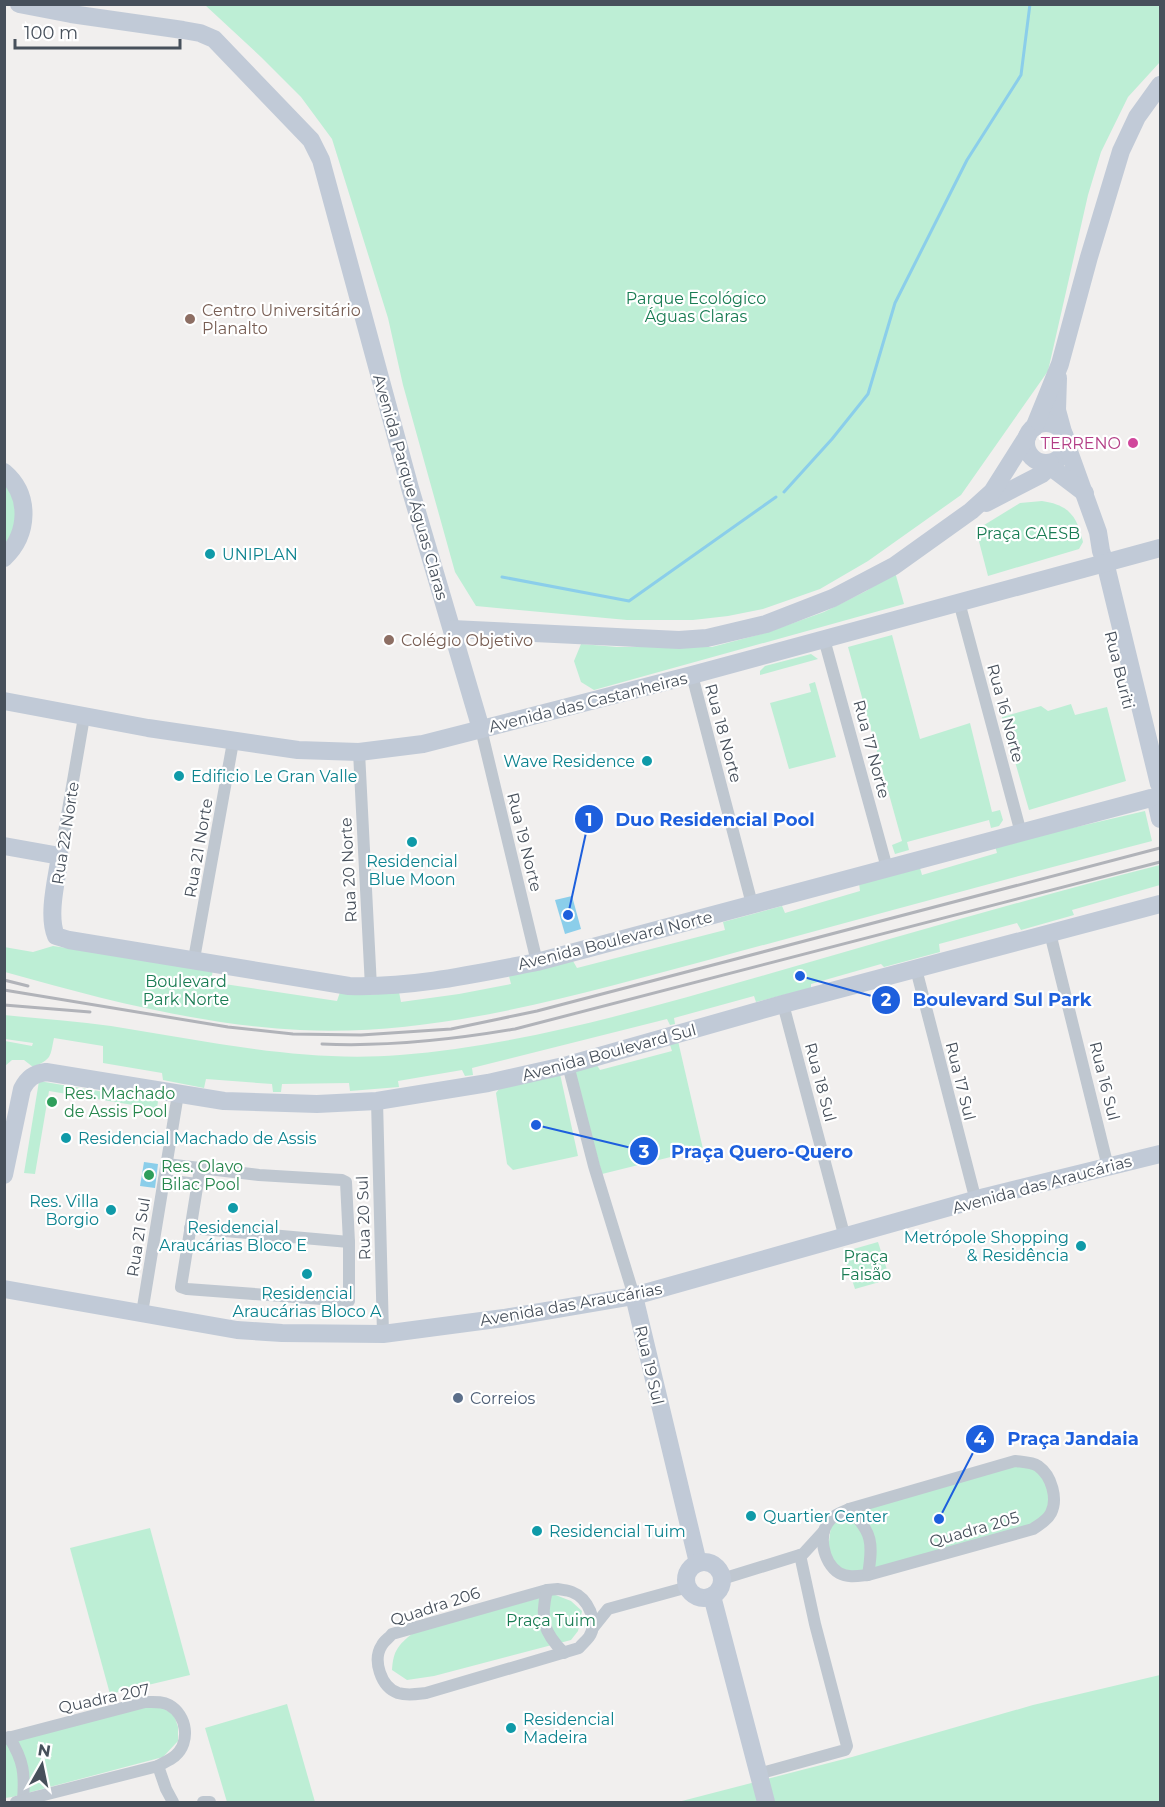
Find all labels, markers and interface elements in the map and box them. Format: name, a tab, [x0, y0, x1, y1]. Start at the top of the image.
scale bar	[15, 12, 180, 50]
text: 100 m	[24, 22, 78, 44]
park label: Parque Ecológico Águas Claras	[626, 289, 766, 326]
place label: Centro Universitário Planalto	[202, 301, 361, 338]
marker: Centro Universitário Planalto	[183, 312, 197, 326]
street label: Avenida Parque Águas Claras	[369, 372, 452, 602]
place label: TERRENO	[1041, 434, 1121, 453]
marker: TERRENO	[1126, 436, 1140, 450]
park label: Praça CAESB	[976, 524, 1080, 543]
place label: UNIPLAN	[222, 545, 298, 564]
marker: UNIPLAN	[203, 547, 217, 561]
street label: Rua Buriti	[1101, 629, 1138, 711]
place label: Colégio Objetivo	[401, 631, 533, 650]
marker: Colégio Objetivo	[382, 633, 396, 647]
street label: Rua 16 Norte	[983, 662, 1028, 764]
street label: Avenida das Castanheiras	[487, 669, 689, 736]
street label: Rua 18 Norte	[701, 682, 746, 785]
street label: Rua 17 Norte	[849, 698, 894, 800]
place label: Wave Residence	[503, 752, 635, 771]
marker: Wave Residence	[640, 754, 654, 768]
place label: Edificio Le Gran Valle	[191, 767, 358, 786]
marker: Edificio Le Gran Valle	[172, 769, 186, 783]
street label: Rua 22 Norte	[48, 780, 83, 886]
street label: Rua 19 Norte	[503, 791, 546, 894]
street label: Rua 21 Norte	[180, 797, 217, 899]
callout: Duo Residencial Pool	[574, 801, 827, 837]
text: 1	[585, 809, 593, 831]
text: Duo Residencial Pool	[615, 809, 815, 831]
street label: Rua 20 Norte	[336, 817, 361, 923]
marker: Residencial Blue Moon	[405, 835, 419, 849]
place label: Residencial Blue Moon	[366, 852, 458, 889]
street label: Avenida Boulevard Norte	[516, 907, 714, 974]
park label: Boulevard Park Norte	[143, 972, 229, 1009]
callout: Boulevard Sul Park	[871, 982, 1104, 1018]
text: 2	[881, 989, 892, 1011]
text: Boulevard Sul Park	[912, 989, 1092, 1011]
street label: Avenida Boulevard Sul	[520, 1020, 698, 1085]
street label: Rua 17 Sul	[942, 1040, 979, 1122]
street label: Rua 16 Sul	[1086, 1040, 1123, 1123]
street label: Rua 18 Sul	[801, 1041, 840, 1124]
place label: Res. Machado de Assis Pool	[64, 1084, 175, 1121]
marker: Res. Machado de Assis Pool	[45, 1095, 59, 1109]
place label: Residencial Machado de Assis	[78, 1129, 317, 1148]
marker: Residencial Machado de Assis	[59, 1131, 73, 1145]
callout: Praça Quero-Quero	[629, 1133, 865, 1169]
text: 3	[638, 1141, 650, 1163]
text: Praça Quero-Quero	[671, 1141, 853, 1163]
street label: Avenida das Araucárias	[950, 1151, 1134, 1218]
place label: Res. Olavo Bilac Pool	[161, 1157, 243, 1194]
marker: Res. Olavo Bilac Pool	[142, 1168, 156, 1182]
street label: Rua 20 Sul	[353, 1175, 374, 1261]
place label: Res. Villa Borgio	[29, 1192, 99, 1229]
street label: Rua 21 Sul	[123, 1196, 154, 1278]
marker: Residencial Araucárias Bloco E	[226, 1201, 240, 1215]
marker: Res. Villa Borgio	[104, 1203, 118, 1217]
place label: Residencial Araucárias Bloco E	[159, 1218, 307, 1255]
place label: Metrópole Shopping & Residência	[904, 1228, 1069, 1265]
marker: Metrópole Shopping & Residência	[1074, 1239, 1088, 1253]
park label: Praça Faisão	[841, 1247, 891, 1284]
marker: Residencial Araucárias Bloco A	[300, 1267, 314, 1281]
street label: Avenida das Araucárias	[478, 1279, 664, 1330]
place label: Residencial Araucárias Bloco A	[233, 1284, 382, 1321]
street label: Rua 19 Sul	[631, 1324, 668, 1406]
place label: Correios	[470, 1389, 536, 1408]
marker: Correios	[451, 1391, 465, 1405]
callout: Praça Jandaia	[965, 1421, 1151, 1457]
text: 4	[974, 1428, 987, 1450]
text: Praça Jandaia	[1007, 1428, 1139, 1450]
place label: Quartier Center	[763, 1507, 888, 1526]
street label: Quadra 205	[927, 1508, 1021, 1551]
marker: Quartier Center	[744, 1509, 758, 1523]
place label: Residencial Tuim	[549, 1522, 686, 1541]
marker: Residencial Tuim	[530, 1524, 544, 1538]
street label: Quadra 206	[388, 1583, 483, 1630]
park label: Praça Tuim	[506, 1611, 596, 1630]
street label: Quadra 207	[57, 1680, 151, 1717]
place label: Residencial Madeira	[523, 1710, 615, 1747]
marker: Residencial Madeira	[504, 1721, 518, 1735]
north arrow	[12, 1735, 72, 1795]
text: N	[36, 1740, 52, 1761]

